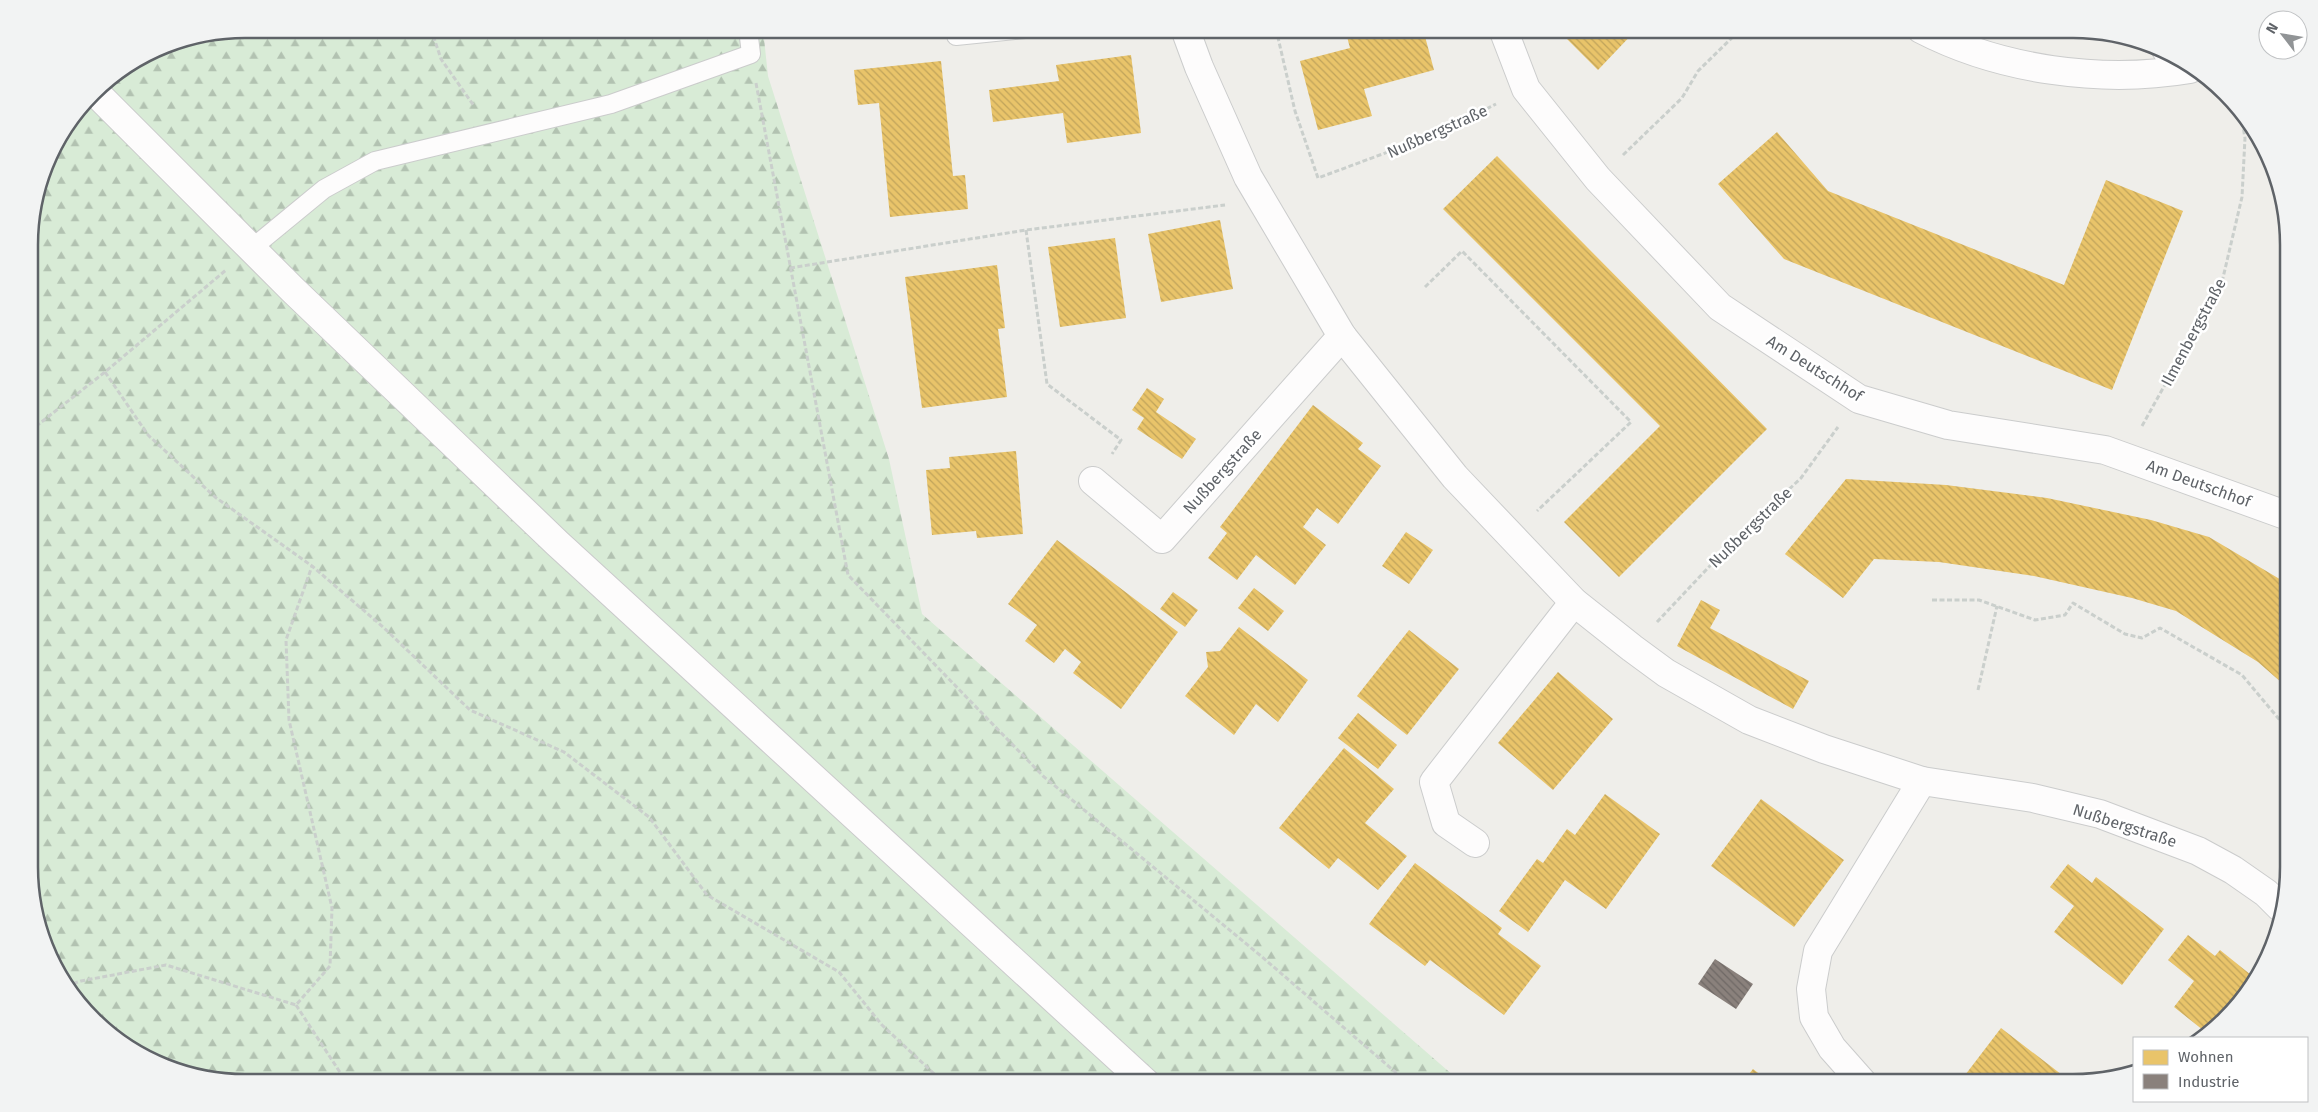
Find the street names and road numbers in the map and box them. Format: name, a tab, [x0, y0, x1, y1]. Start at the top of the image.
street label: Nußbergstraße	[1384, 101, 1490, 162]
street label: Ilmenbergstraße	[2157, 275, 2230, 389]
street label: Am Deutschhof	[1763, 331, 1868, 406]
street label: Nußbergstraße	[1179, 425, 1266, 518]
street label: Am Deutschhof	[2144, 456, 2255, 512]
street label: Nußbergstraße	[1705, 483, 1796, 572]
street label: Nußbergstraße	[2071, 800, 2179, 851]

